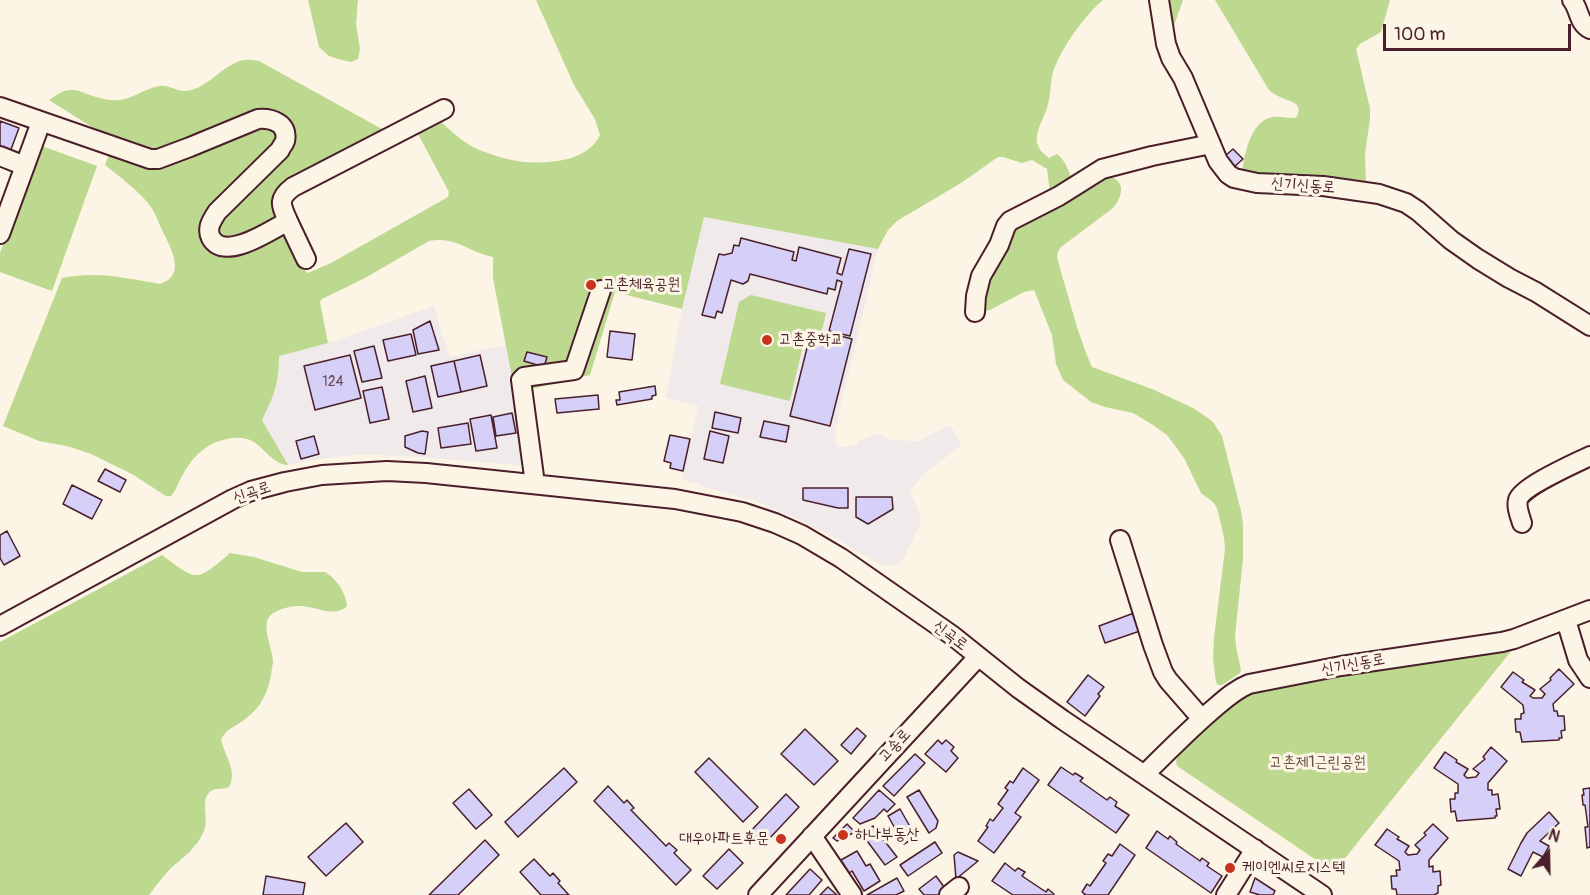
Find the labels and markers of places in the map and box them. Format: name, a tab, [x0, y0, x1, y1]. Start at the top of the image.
place label: 고촌체육공원	[603, 275, 680, 295]
marker: 고촌체육공원	[584, 278, 598, 292]
place label: 고촌중학교	[779, 330, 843, 350]
marker: 고촌중학교	[760, 333, 774, 347]
place label: 하나부동산	[855, 825, 919, 845]
marker: 하나부동산	[836, 828, 850, 842]
place label: 대우아파트후문	[679, 829, 769, 849]
marker: 대우아파트후문	[774, 832, 788, 846]
place label: 케이엔씨로지스텍	[1242, 858, 1345, 878]
marker: 케이엔씨로지스텍	[1223, 861, 1237, 875]

